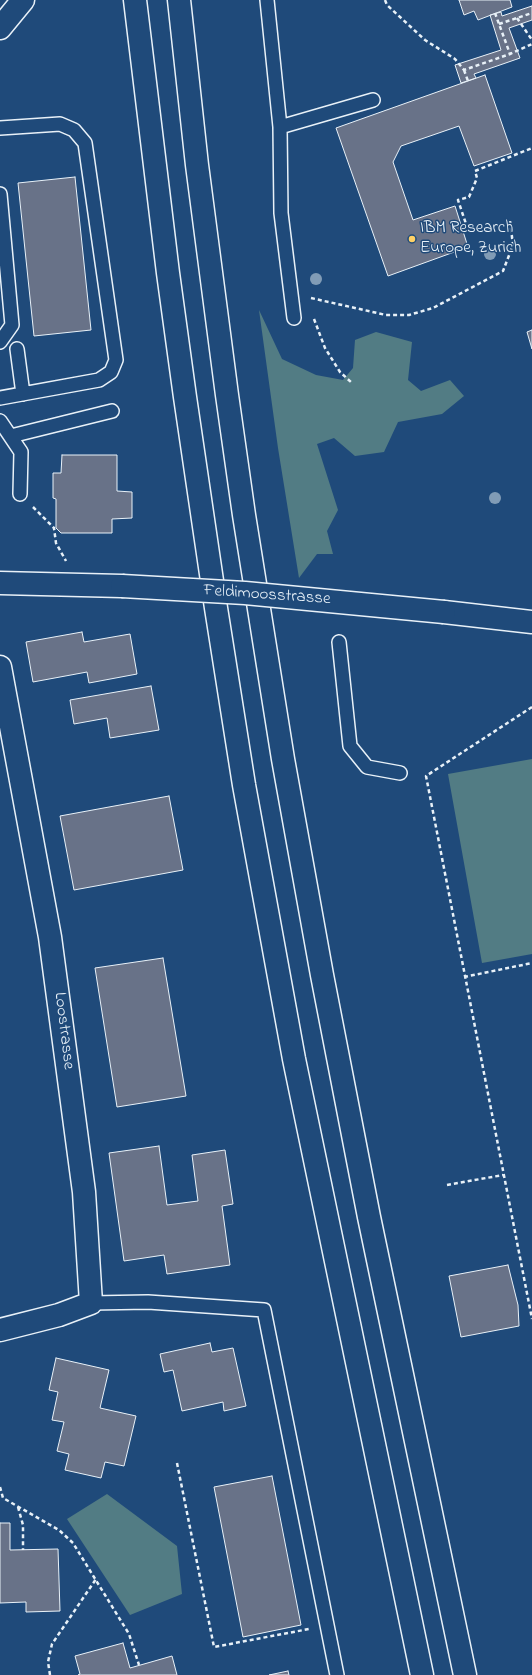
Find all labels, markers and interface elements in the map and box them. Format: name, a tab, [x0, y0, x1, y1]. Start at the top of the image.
place label: IBM Research Europe, Zurich	[420, 219, 521, 259]
marker: IBM Research Europe, Zurich	[407, 234, 417, 244]
street label: Feldimoosstrasse	[203, 581, 331, 611]
street label: Loostrasse	[48, 991, 78, 1071]

